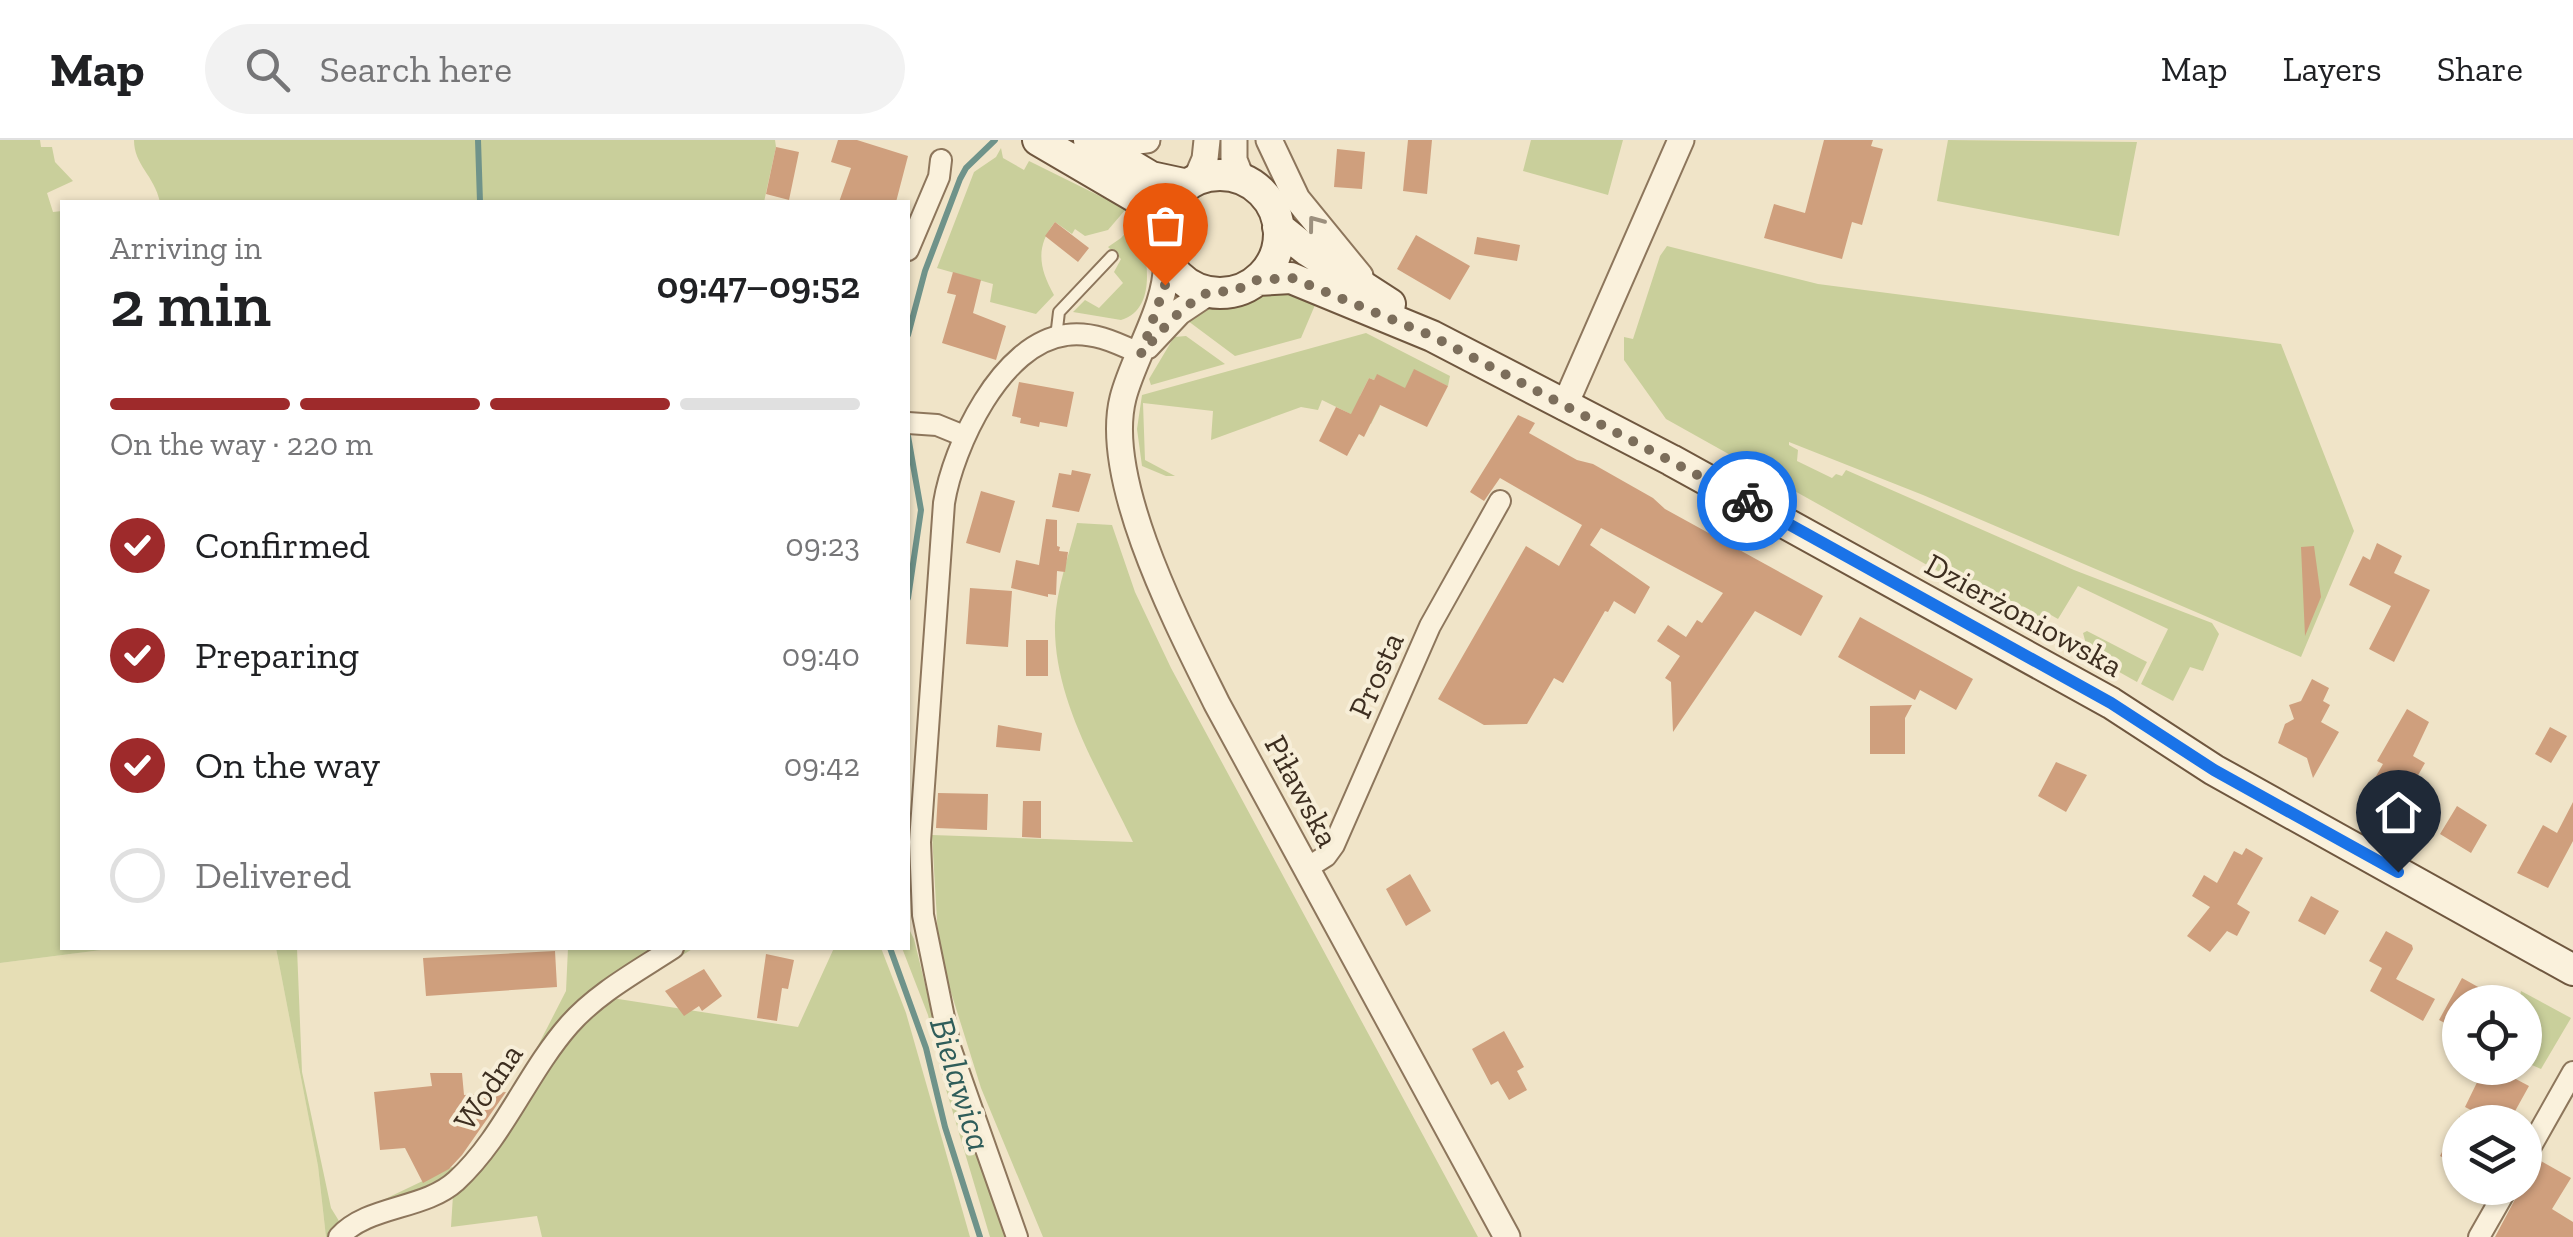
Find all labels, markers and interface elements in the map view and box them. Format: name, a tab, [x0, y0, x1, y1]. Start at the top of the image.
search box	[205, 24, 905, 114]
text: Map	[50, 41, 145, 98]
icon: search	[240, 42, 295, 97]
text: Search here	[320, 46, 512, 92]
text: Map	[2161, 48, 2228, 90]
text: Layers	[2283, 48, 2382, 90]
text: Share	[2437, 48, 2523, 90]
pin	[1123, 183, 1208, 286]
icon: bag	[1138, 198, 1193, 253]
one-way arrow	[1309, 216, 1326, 234]
text: Arriving in	[110, 229, 262, 267]
text: 09:47–09:52	[657, 262, 860, 308]
text: 2 min	[110, 265, 271, 343]
text: On the way · 220 m	[110, 425, 373, 463]
courier	[1697, 451, 1797, 551]
icon: bike	[1720, 474, 1775, 529]
icon: check	[110, 518, 165, 573]
text: Confirmed	[195, 522, 370, 568]
text: 09:23	[785, 526, 860, 564]
street label: Dzierżoniowska	[1919, 545, 2129, 685]
street label: Prosta	[1340, 626, 1412, 724]
icon: check	[110, 628, 165, 683]
text: Preparing	[195, 632, 359, 678]
text: 09:40	[782, 636, 860, 674]
street label: Piławska	[1257, 729, 1347, 853]
icon: check	[110, 738, 165, 793]
text: On the way	[195, 742, 380, 788]
text: 09:42	[784, 746, 860, 784]
pin	[2356, 770, 2441, 873]
icon: home	[2371, 785, 2426, 840]
text: Delivered	[195, 852, 351, 898]
map controls	[2442, 985, 2542, 1205]
button: locate	[2442, 985, 2542, 1085]
water label: Bielawica	[921, 1012, 1001, 1156]
street label: Wodna	[445, 1036, 531, 1138]
button: layers	[2442, 1105, 2542, 1205]

